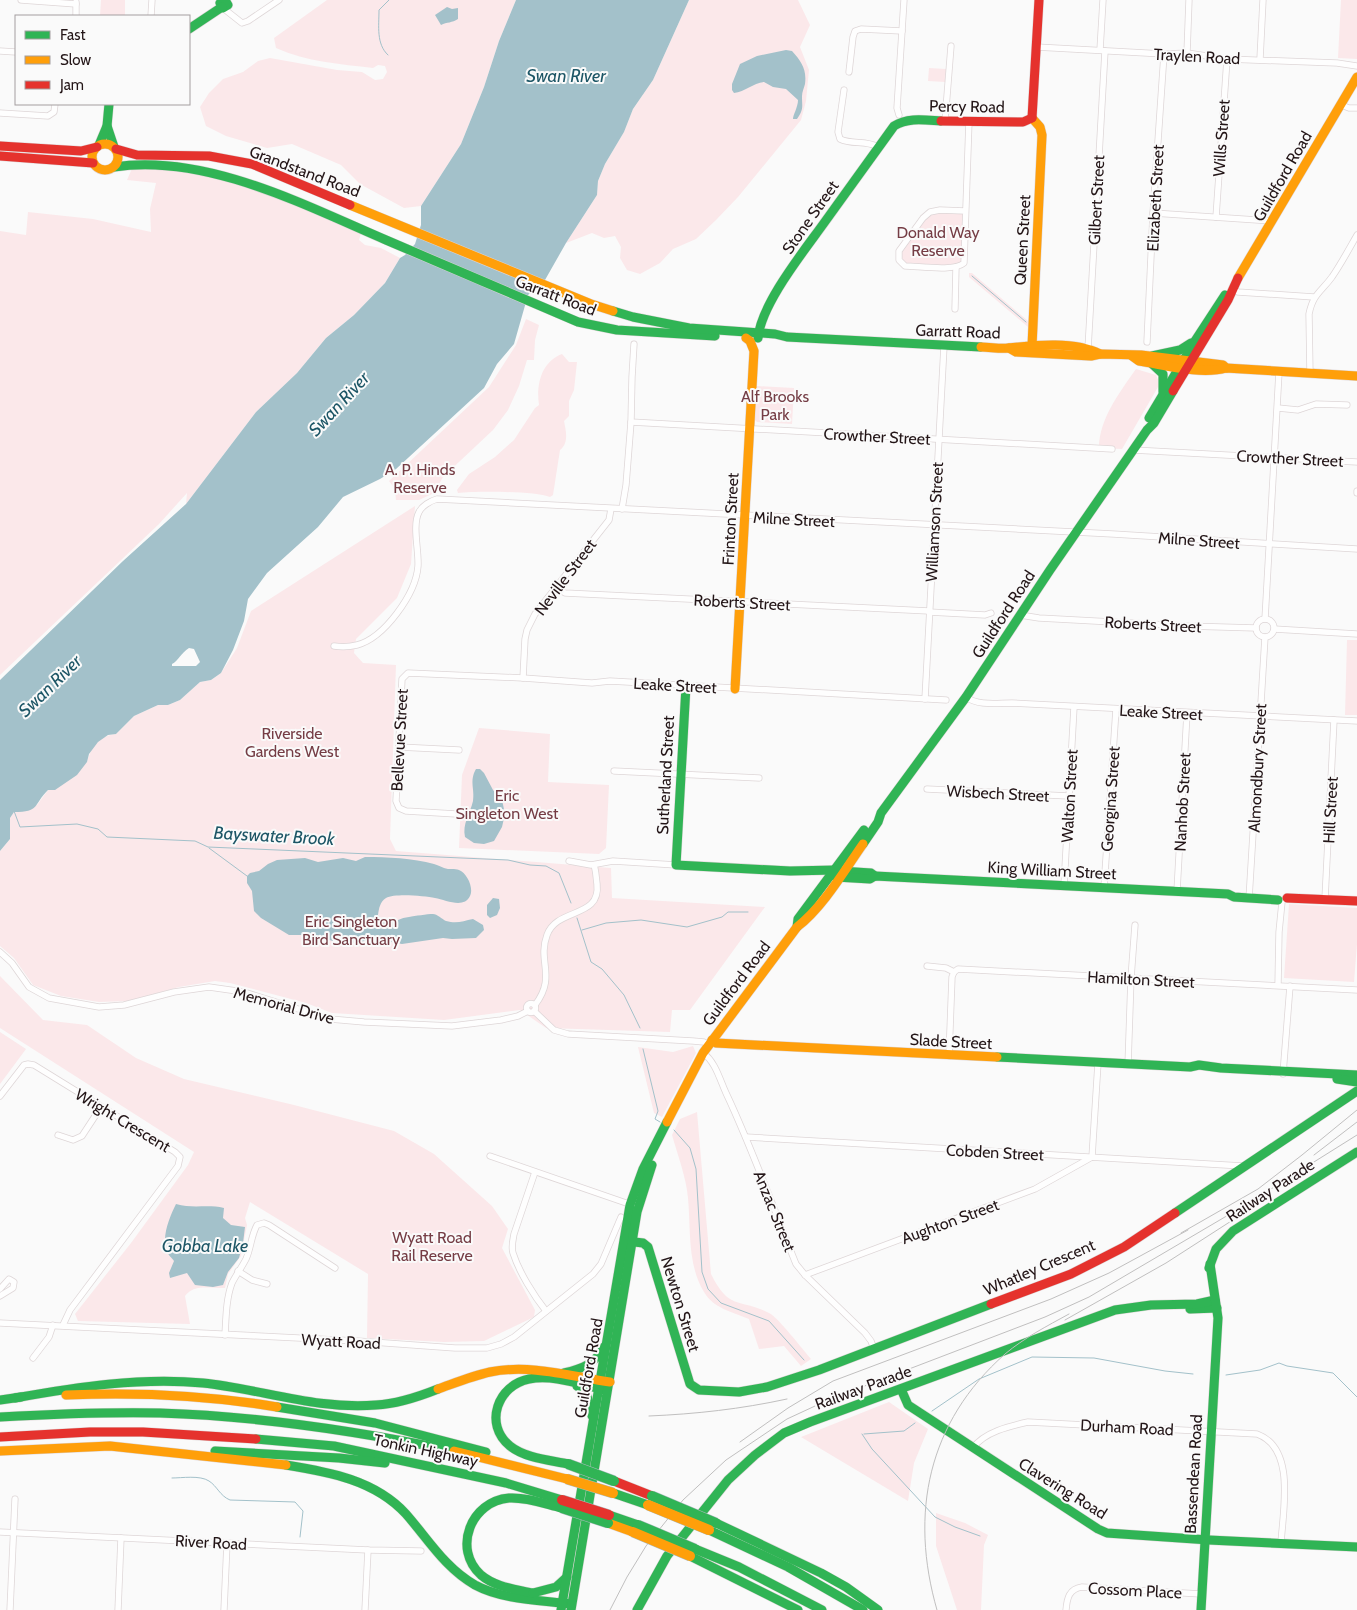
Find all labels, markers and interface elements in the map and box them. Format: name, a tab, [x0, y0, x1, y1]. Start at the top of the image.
legend	[15, 15, 190, 105]
text: Fast	[60, 26, 85, 44]
street label: Traylen Road	[1153, 45, 1241, 68]
text: Slow	[60, 51, 91, 69]
water label: Swan River	[526, 65, 607, 87]
text: Jam	[59, 76, 84, 94]
street label: Percy Road	[929, 96, 1005, 117]
street label: Wills Street	[1209, 98, 1234, 177]
street label: Guildford Road	[1249, 128, 1316, 225]
street label: Grandstand Road	[247, 142, 363, 201]
street label: Elizabeth Street	[1143, 143, 1168, 252]
street label: Gilbert Street	[1085, 154, 1108, 246]
street label: Stone Street	[778, 176, 843, 258]
street label: Queen Street	[1011, 194, 1034, 286]
park label: Donald Way Reserve	[896, 223, 980, 260]
street label: Garratt Road	[513, 271, 599, 320]
street label: Garratt Road	[915, 321, 1001, 342]
water label: Swan River	[304, 366, 375, 441]
park label: Alf Brooks Park	[741, 387, 809, 424]
street label: Crowther Street	[823, 424, 931, 449]
street label: Crowther Street	[1236, 446, 1344, 471]
park label: A. P. Hinds Reserve	[385, 460, 456, 497]
street label: Williamson Street	[922, 461, 947, 583]
street label: Frinton Street	[719, 472, 742, 566]
street label: Milne Street	[753, 508, 836, 531]
street label: Milne Street	[1157, 528, 1241, 553]
street label: Neville Street	[530, 535, 601, 619]
street label: Guildford Road	[968, 567, 1039, 662]
street label: Roberts Street	[693, 590, 792, 615]
street label: Roberts Street	[1104, 612, 1203, 637]
water label: Swan River	[14, 649, 87, 721]
street label: Leake Street	[633, 674, 718, 697]
street label: Bellevue Street	[387, 688, 412, 792]
street label: Leake Street	[1119, 701, 1204, 724]
street label: Almondbury Street	[1245, 702, 1270, 833]
street label: Sutherland Street	[653, 715, 678, 835]
park label: Riverside Gardens West	[245, 724, 340, 761]
street label: Georgina Street	[1097, 745, 1124, 852]
street label: Walton Street	[1058, 748, 1081, 843]
street label: Nanhob Street	[1170, 752, 1195, 852]
street label: Hill Street	[1319, 776, 1342, 844]
street label: Wisbech Street	[946, 781, 1050, 806]
park label: Eric Singleton West	[456, 786, 559, 823]
water label: Bayswater Brook	[213, 822, 336, 850]
street label: King William Street	[987, 858, 1118, 883]
park label: Eric Singleton Bird Sanctuary	[302, 912, 400, 949]
street label: Guildford Road	[698, 937, 774, 1029]
street label: Hamilton Street	[1087, 967, 1196, 992]
street label: Memorial Drive	[232, 983, 336, 1028]
street label: Slade Street	[909, 1030, 993, 1053]
street label: Wright Crescent	[72, 1085, 174, 1157]
street label: Cobden Street	[946, 1140, 1045, 1165]
street label: Railway Parade	[1223, 1155, 1318, 1226]
street label: Anzac Street	[750, 1168, 800, 1255]
street label: Aughton Street	[899, 1195, 1002, 1248]
park label: Wyatt Road Rail Reserve	[391, 1228, 473, 1265]
water label: Gobba Lake	[162, 1235, 248, 1257]
street label: Whatley Crescent	[981, 1235, 1098, 1299]
street label: Newton Street	[657, 1254, 704, 1355]
street label: Guildford Road	[570, 1317, 607, 1419]
street label: Wyatt Road	[301, 1330, 381, 1353]
street label: Railway Parade	[812, 1361, 914, 1414]
street label: Bassendean Road	[1181, 1414, 1206, 1534]
street label: Durham Road	[1080, 1416, 1174, 1439]
street label: Tonkin Highway	[372, 1430, 480, 1471]
street label: Clavering Road	[1015, 1454, 1110, 1523]
street label: River Road	[174, 1531, 248, 1554]
street label: Cossom Place	[1088, 1579, 1182, 1602]

